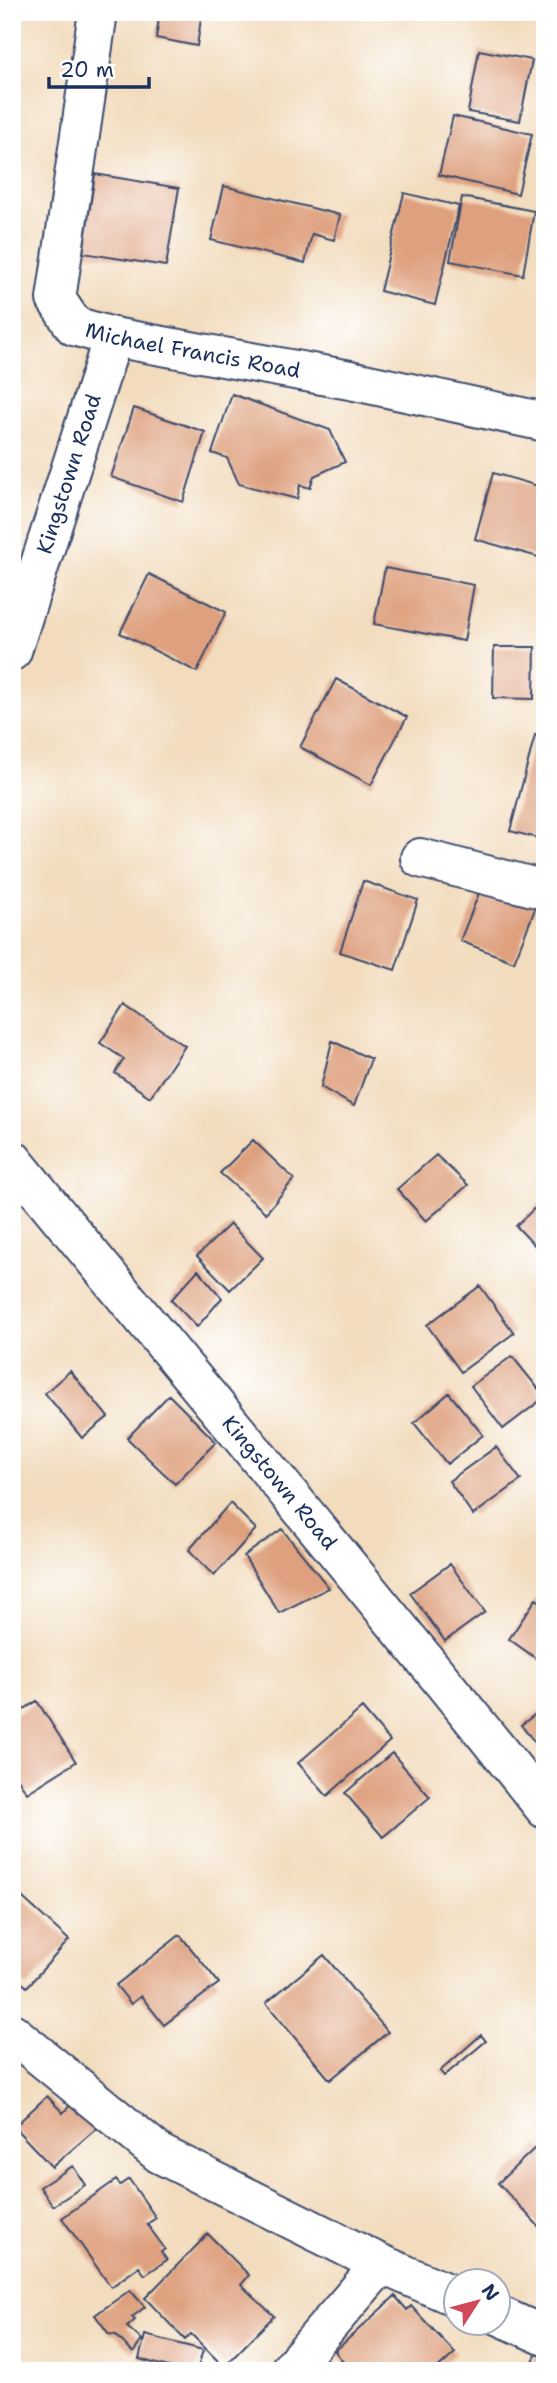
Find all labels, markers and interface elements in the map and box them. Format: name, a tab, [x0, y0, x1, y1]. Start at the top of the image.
scale bar	[49, 46, 149, 90]
text: 20 m	[60, 56, 114, 84]
street label: Michael Francis Road	[82, 316, 303, 385]
street label: Kingstown Road	[30, 390, 108, 557]
street label: Kingstown Road	[216, 1410, 343, 1556]
north arrow	[442, 2268, 512, 2338]
text: N	[476, 2279, 505, 2306]

